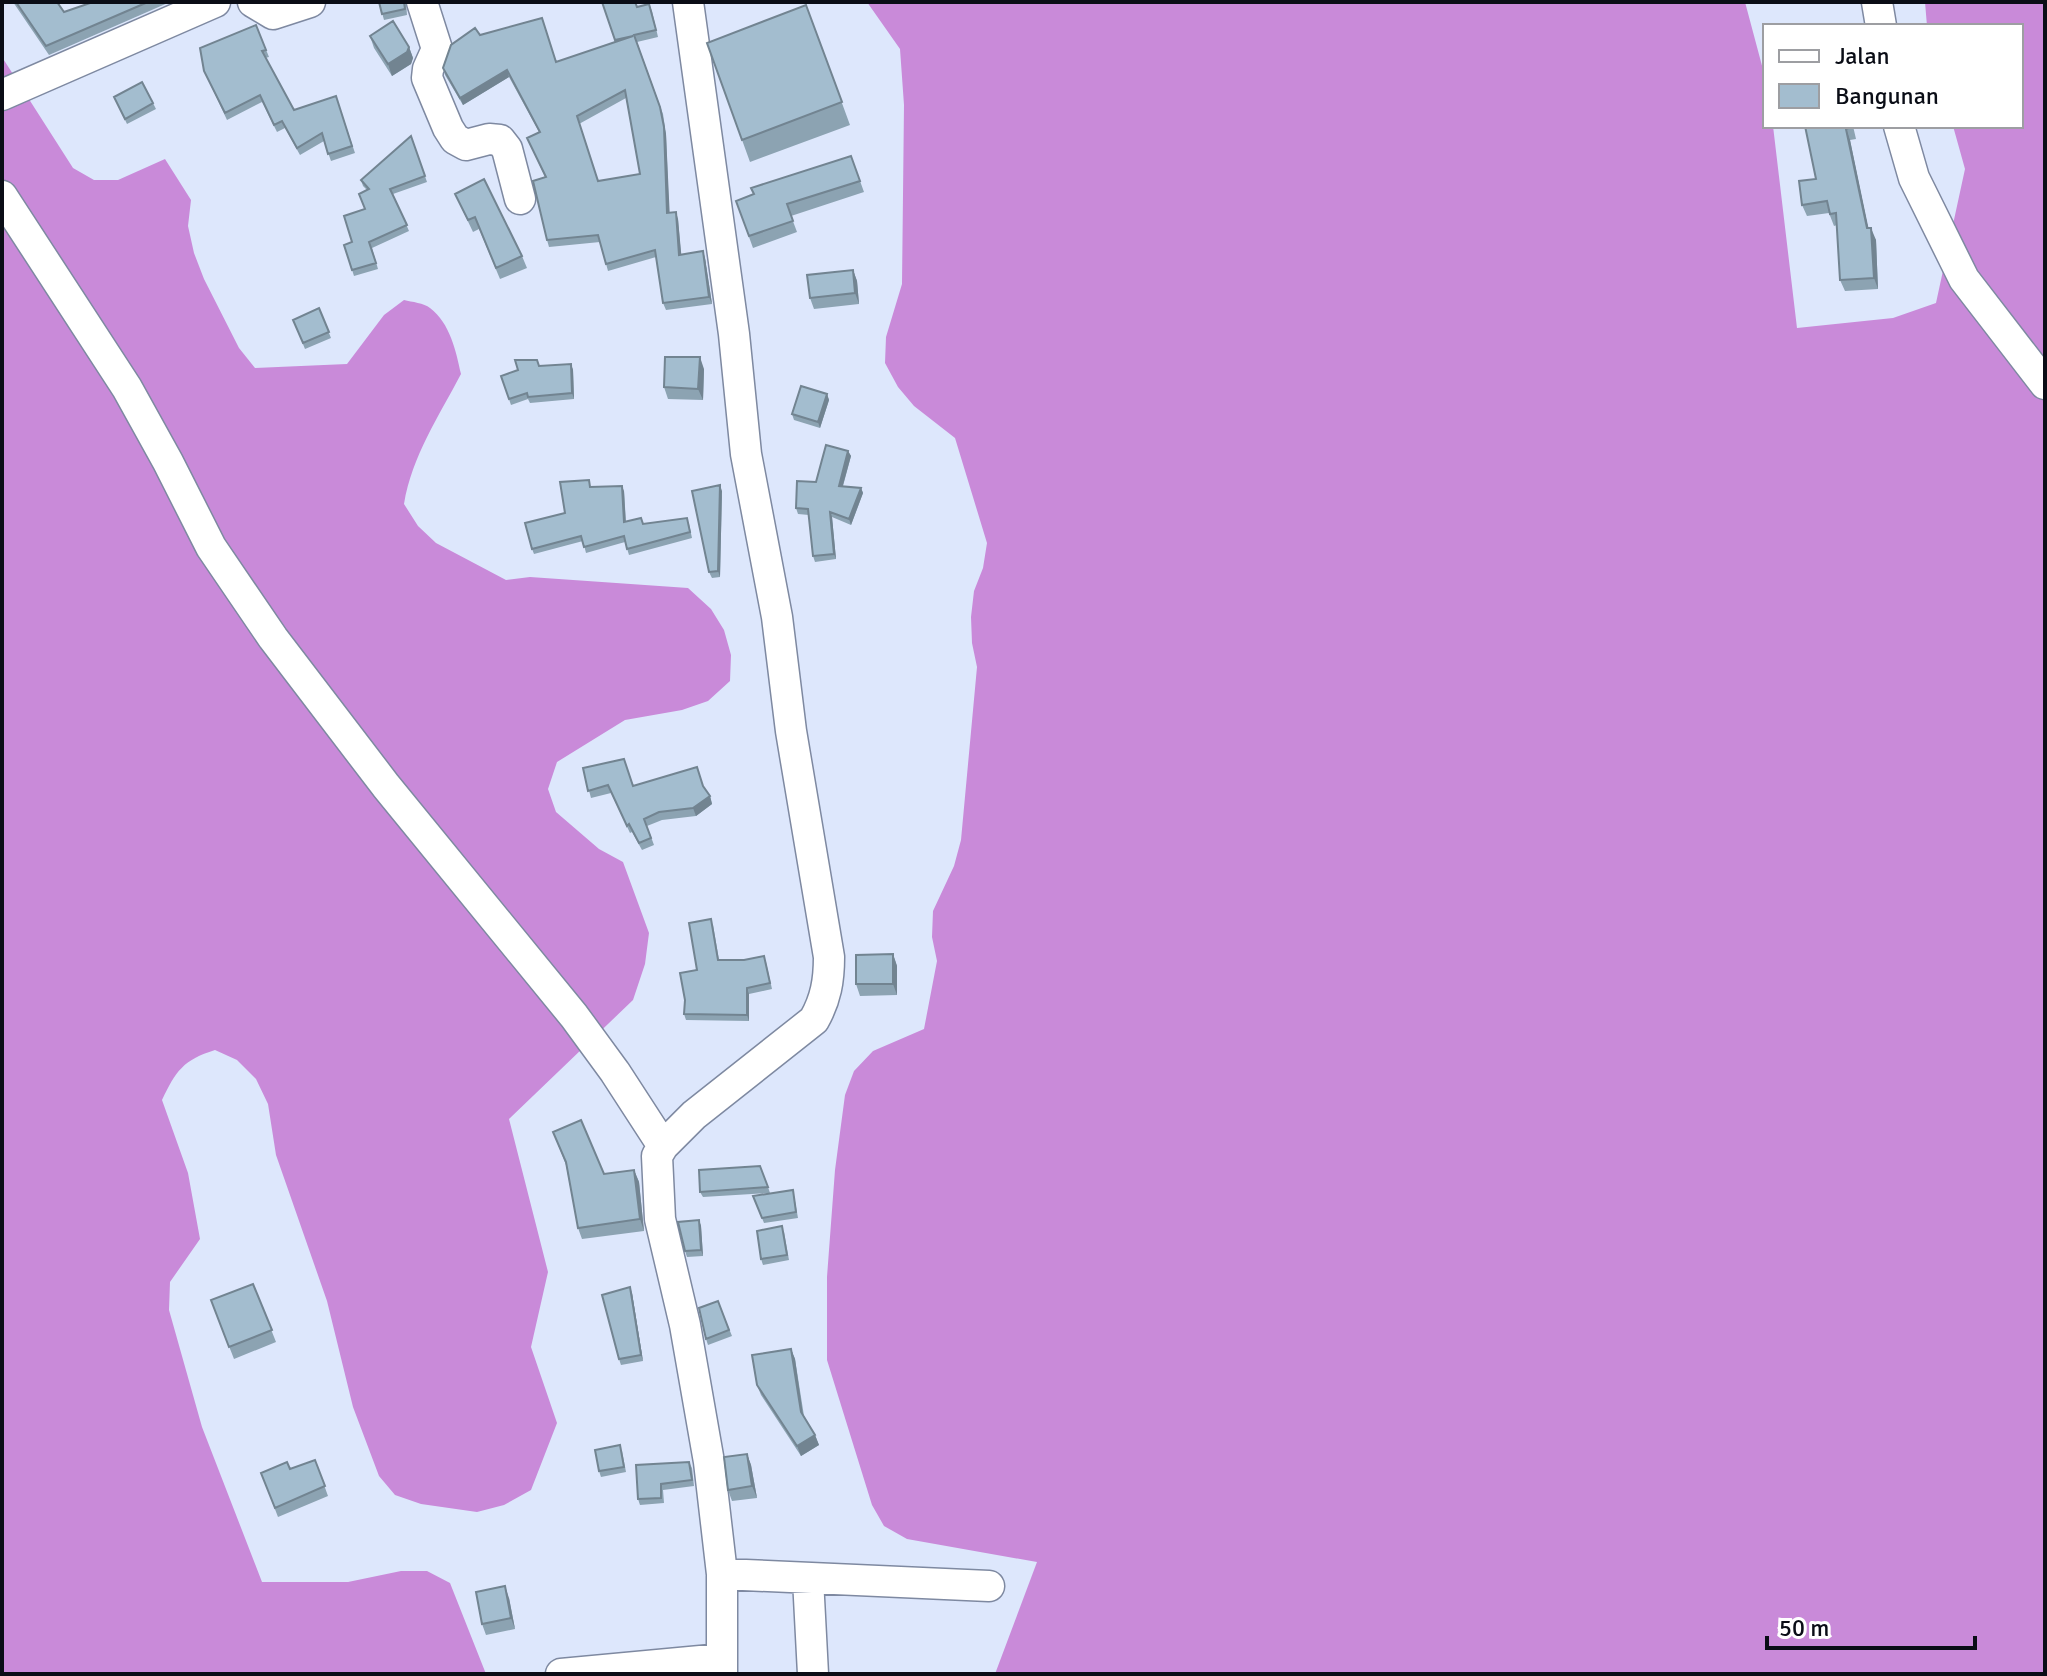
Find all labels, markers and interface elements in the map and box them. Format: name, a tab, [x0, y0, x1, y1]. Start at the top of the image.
legend	[1763, 24, 2023, 128]
text: Jalan	[1835, 41, 1890, 71]
text: Bangunan	[1835, 81, 1939, 111]
scale bar	[1767, 1600, 1975, 1650]
text: 50 m	[1779, 1613, 1829, 1643]

